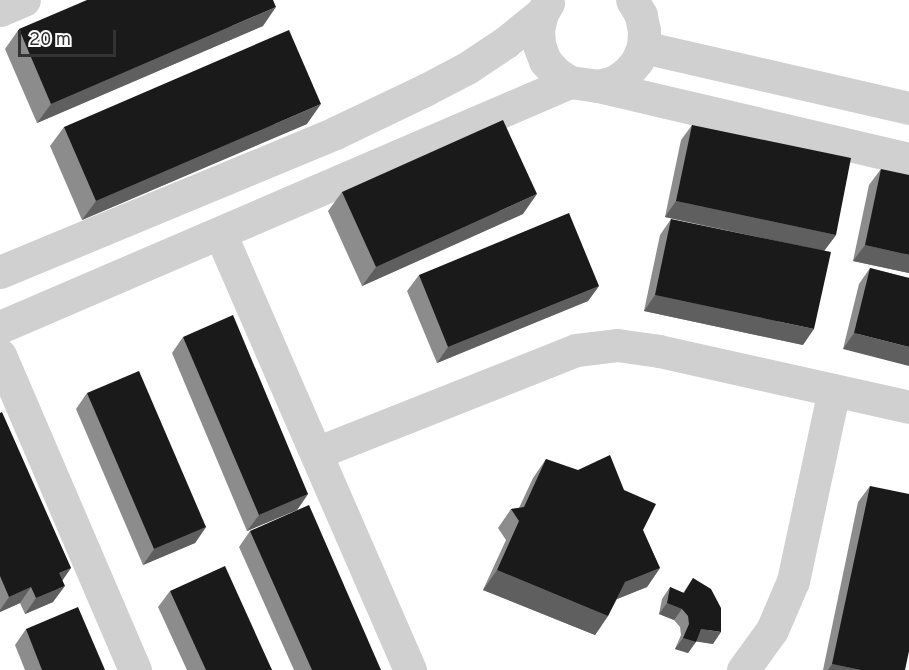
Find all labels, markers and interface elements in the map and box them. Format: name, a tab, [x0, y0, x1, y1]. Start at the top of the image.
scale bar	[21, 18, 118, 56]
text: 20 m	[29, 29, 71, 52]

